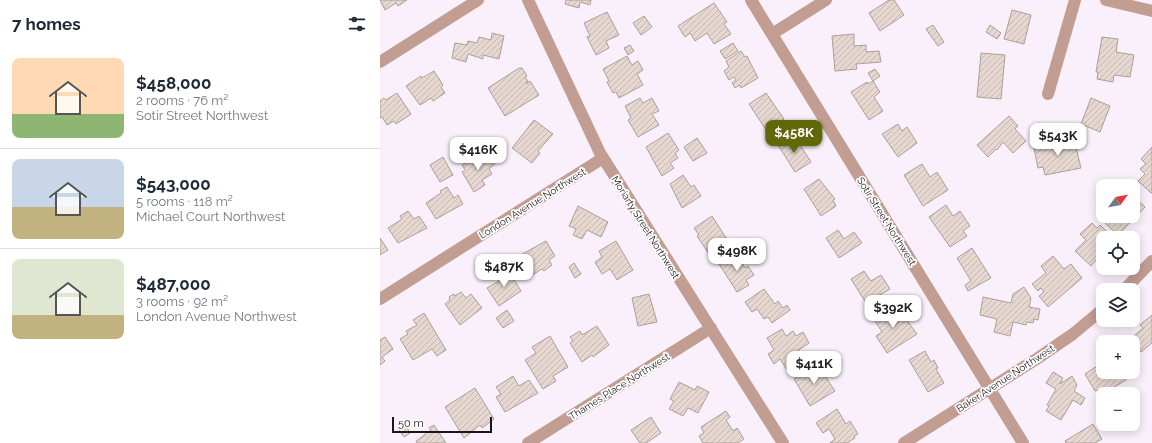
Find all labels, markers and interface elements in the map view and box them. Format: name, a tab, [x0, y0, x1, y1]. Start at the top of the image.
icon: filters	[346, 13, 368, 35]
text: 7 homes	[12, 14, 81, 34]
text: $458,000	[136, 73, 211, 93]
icon: home	[44, 74, 92, 122]
text: 2 rooms · 76 m²	[136, 93, 228, 108]
text: Sotir Street Northwest	[136, 108, 268, 123]
pin: $458K	[766, 120, 822, 154]
pin: $543K	[1030, 123, 1086, 157]
text: $458K	[774, 125, 814, 140]
text: $543K	[1039, 128, 1077, 143]
pin: $416K	[450, 137, 506, 171]
text: $416K	[459, 142, 497, 157]
street label: London Avenue Northwest	[477, 166, 588, 241]
text: $543,000	[136, 174, 211, 194]
street label: Moriarty Street Northwest	[609, 174, 682, 281]
icon: home	[44, 175, 92, 223]
street label: Sotir Street Northwest	[855, 175, 919, 268]
north arrow	[1096, 179, 1140, 223]
map controls	[1096, 179, 1140, 431]
text: 5 rooms · 118 m²	[136, 194, 233, 209]
text: Michael Court Northwest	[136, 209, 285, 224]
button: locate	[1096, 231, 1140, 275]
pin: $498K	[709, 238, 765, 272]
text: $498K	[717, 243, 757, 258]
pin: $487K	[476, 254, 532, 288]
text: $487K	[484, 259, 524, 274]
text: $487,000	[136, 274, 211, 294]
icon: home	[44, 275, 92, 323]
button: layers	[1096, 283, 1140, 327]
text: 3 rooms · 92 m²	[136, 294, 228, 309]
pin: $392K	[865, 295, 921, 329]
text: $392K	[873, 300, 913, 315]
text: London Avenue Northwest	[136, 309, 297, 324]
button: +	[1096, 335, 1140, 379]
street label: Baker Avenue Northwest	[954, 342, 1057, 414]
street label: Thames Place Northwest	[567, 351, 672, 422]
pin: $411K	[786, 351, 842, 385]
text: $411K	[795, 356, 833, 371]
button: −	[1096, 387, 1140, 431]
scale bar	[392, 415, 492, 434]
text: 50 m	[398, 417, 424, 430]

